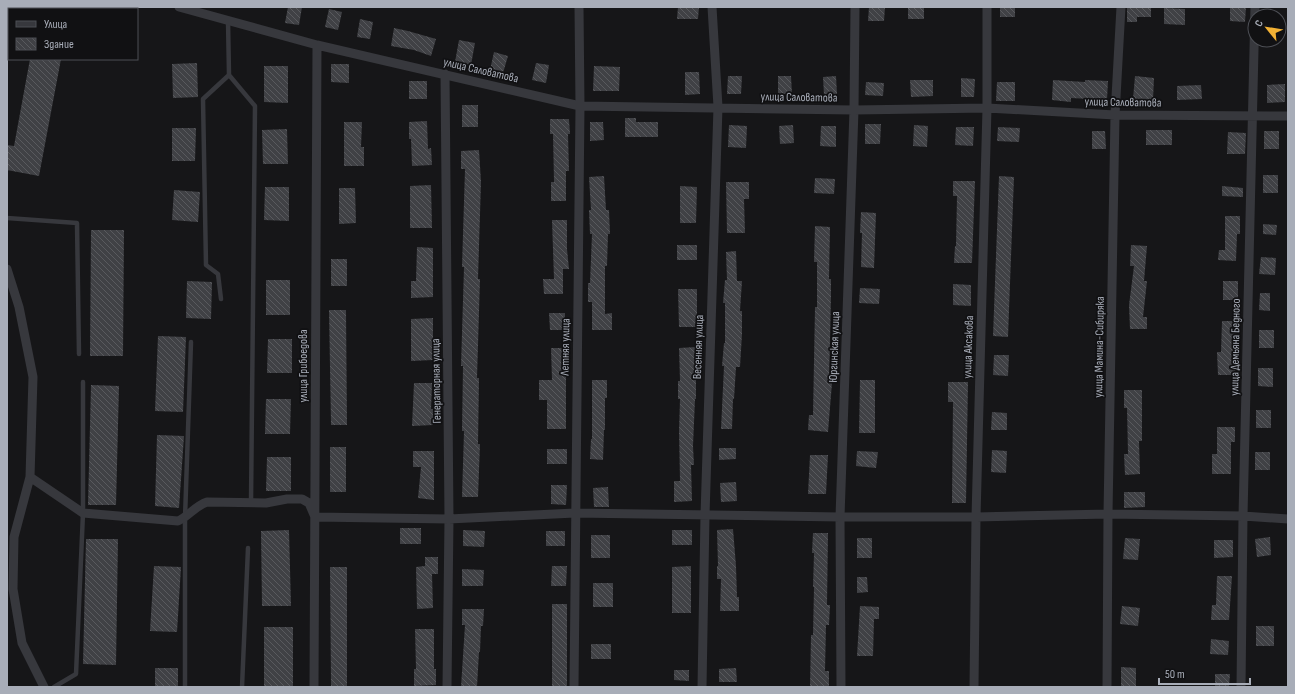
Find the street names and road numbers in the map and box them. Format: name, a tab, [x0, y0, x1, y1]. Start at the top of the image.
street label: улица Саловатова	[442, 55, 520, 87]
street label: улица Саловатова	[761, 89, 838, 106]
street label: улица Саловатова	[1085, 94, 1162, 111]
street label: улица Мамина-Сибиряка	[1091, 296, 1108, 398]
street label: улица Демьяна Бедного	[1227, 298, 1244, 396]
street label: Юргинская улица	[826, 311, 843, 383]
street label: Весенняя улица	[690, 314, 707, 380]
street label: улица Аксакова	[960, 315, 977, 379]
street label: Летняя улица	[557, 318, 574, 377]
street label: улица Грибоедова	[296, 329, 311, 403]
street label: Генераторная улица	[428, 338, 445, 424]

